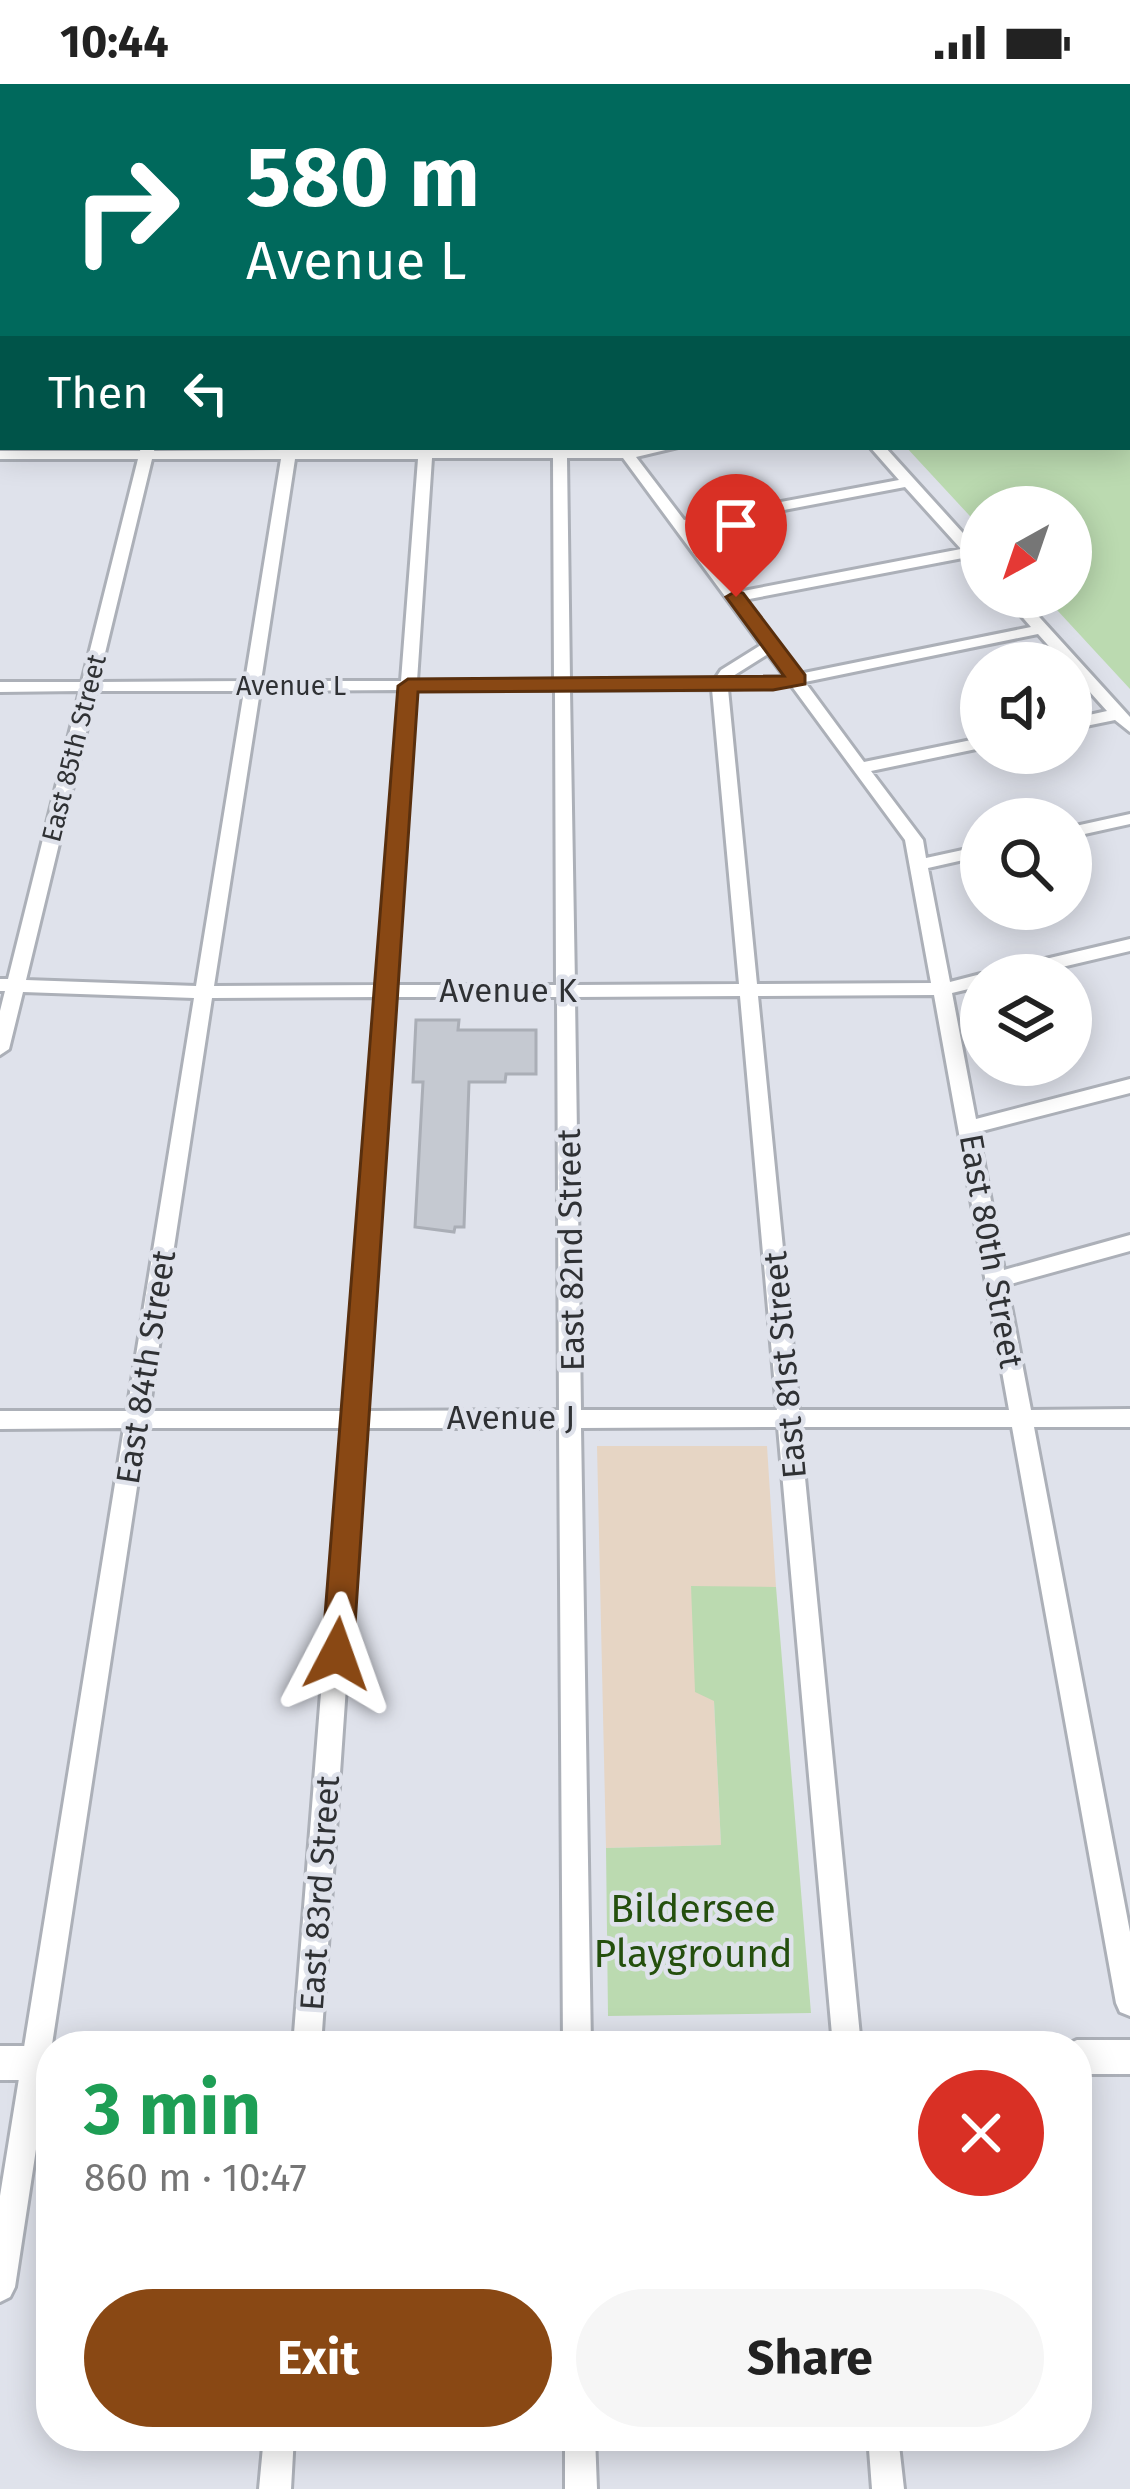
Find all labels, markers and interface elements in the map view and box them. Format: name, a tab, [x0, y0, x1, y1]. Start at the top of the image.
text: 10:44	[60, 15, 169, 69]
text: 580 m	[246, 127, 480, 228]
icon: right	[48, 132, 204, 288]
text: Avenue L	[246, 229, 466, 293]
icon: left	[173, 360, 239, 426]
text: Then	[48, 366, 149, 420]
pin	[685, 474, 787, 597]
north arrow	[960, 486, 1092, 618]
map controls	[960, 486, 1092, 1086]
icon: arrive	[703, 492, 769, 558]
button: sound	[960, 642, 1092, 774]
street label: East 85th Street	[35, 651, 113, 845]
street label: Avenue L	[236, 670, 346, 702]
button: search	[960, 798, 1092, 930]
button: layers	[960, 954, 1092, 1086]
street label: Avenue K	[439, 971, 577, 1011]
street label: East 82nd Street	[549, 1128, 593, 1372]
street label: East 80th Street	[951, 1131, 1031, 1371]
street label: East 84th Street	[108, 1247, 184, 1487]
street label: East 81st Street	[755, 1250, 815, 1480]
street label: Avenue J	[447, 1398, 575, 1438]
position arrow	[274, 1591, 400, 1717]
street label: East 83rd Street	[292, 1774, 348, 2012]
park label: Bildersee Playground	[593, 1886, 793, 1977]
text: 3 min	[84, 2067, 261, 2153]
button: close	[918, 2070, 1044, 2196]
text: 860 m · 10:47	[84, 2155, 307, 2201]
button: Exit	[84, 2289, 552, 2427]
button: Share	[576, 2289, 1044, 2427]

